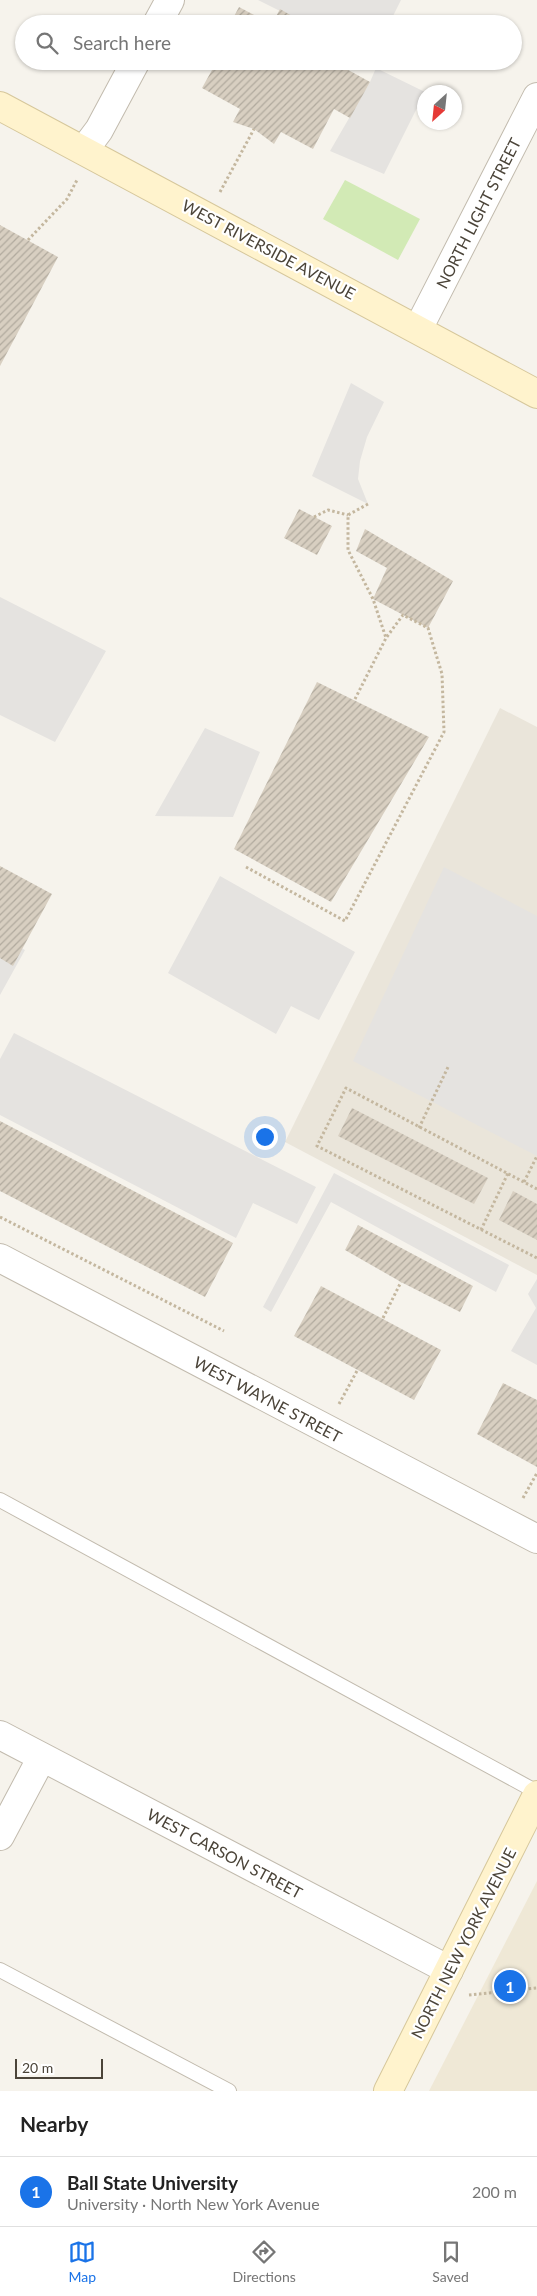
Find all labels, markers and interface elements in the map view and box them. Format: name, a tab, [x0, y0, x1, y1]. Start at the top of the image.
search box	[15, 15, 522, 70]
icon: search	[33, 29, 61, 57]
text: Search here	[73, 31, 171, 54]
north arrow	[417, 85, 462, 130]
street label: NORTH LIGHT STREET	[432, 134, 524, 291]
street label: WEST RIVERSIDE AVENUE	[179, 195, 359, 303]
your location	[252, 1124, 278, 1150]
street label: WEST WAYNE STREET	[191, 1352, 346, 1446]
street label: WEST CARSON STREET	[144, 1804, 306, 1902]
street label: NORTH NEW YORK AVENUE	[407, 1845, 519, 2041]
pin: 1	[494, 1967, 526, 2005]
scale bar	[15, 2056, 102, 2079]
text: 20 m	[22, 2059, 53, 2076]
text: Nearby	[20, 2111, 88, 2136]
text: Ball State University	[67, 2171, 238, 2194]
text: 1	[31, 2182, 41, 2201]
text: 200 m	[472, 2182, 517, 2201]
text: University · North New York Avenue	[67, 2194, 320, 2213]
tab: Map	[68, 2238, 96, 2285]
tab: Directions	[233, 2238, 296, 2285]
tab: Saved	[432, 2238, 469, 2285]

